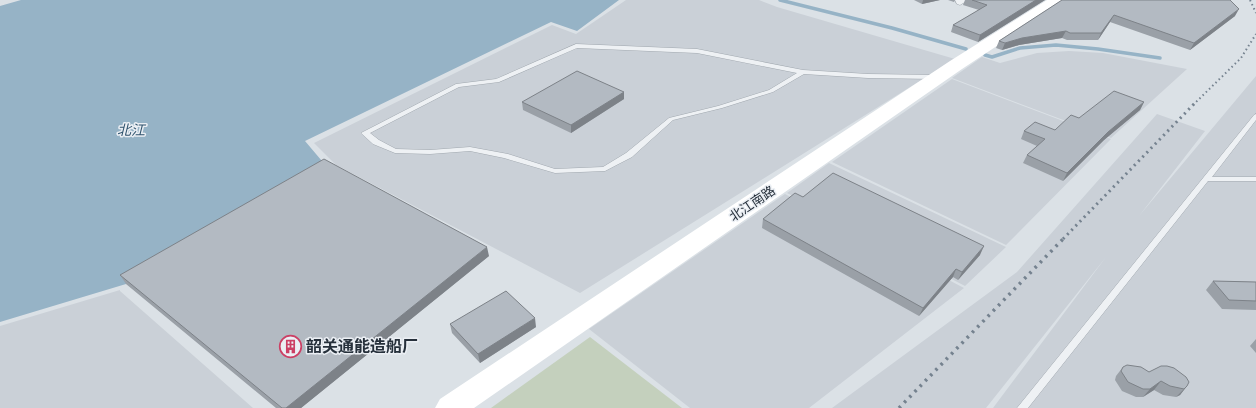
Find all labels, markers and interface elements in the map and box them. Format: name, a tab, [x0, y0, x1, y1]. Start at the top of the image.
water label: 北江	[117, 121, 147, 139]
street label: 北江南路	[726, 182, 779, 225]
building icon: 韶关通能造船厂	[277, 333, 303, 359]
place label: 韶关通能造船厂	[306, 335, 418, 357]

